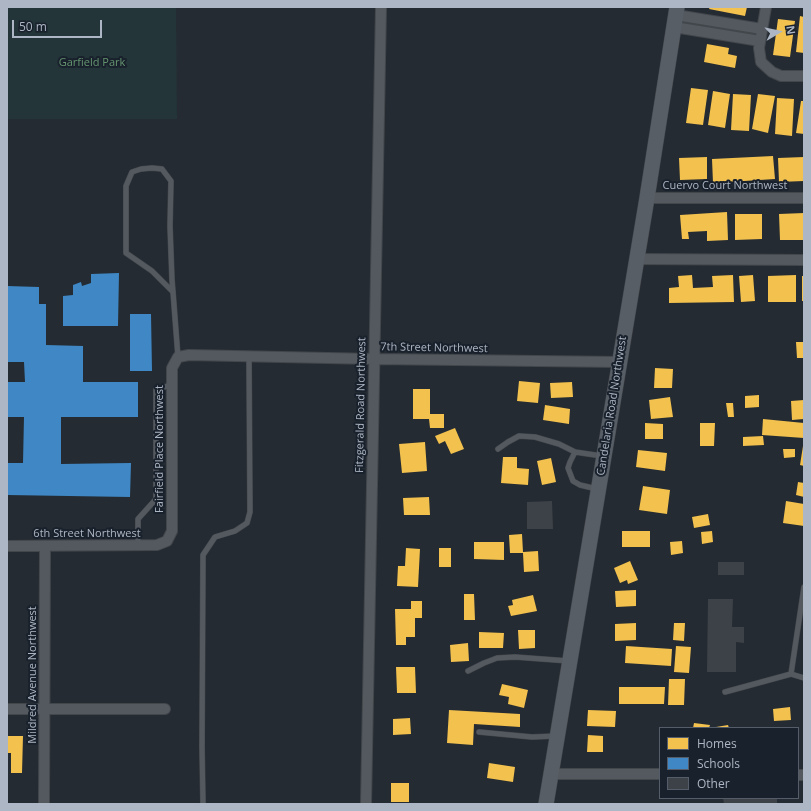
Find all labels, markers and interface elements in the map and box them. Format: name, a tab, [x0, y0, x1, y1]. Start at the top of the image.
scale bar	[14, 12, 104, 38]
north arrow	[759, 12, 799, 52]
text: 50 m	[19, 18, 47, 35]
text: N	[783, 24, 799, 36]
park label: Garfield Park	[59, 56, 125, 70]
street label: Cuervo Court Northwest	[663, 179, 787, 193]
street label: Candelaria Road Northwest	[594, 335, 630, 477]
street label: Fitzgerald Road Northwest	[353, 337, 369, 473]
street label: 7th Street Northwest	[380, 340, 488, 356]
street label: Fairfield Place Northwest	[153, 385, 167, 513]
street label: 6th Street Northwest	[33, 527, 141, 541]
street label: Mildred Avenue Northwest	[26, 606, 40, 744]
legend	[659, 727, 799, 799]
text: Homes	[697, 735, 737, 752]
text: Schools	[697, 755, 740, 772]
text: Other	[697, 775, 730, 792]

